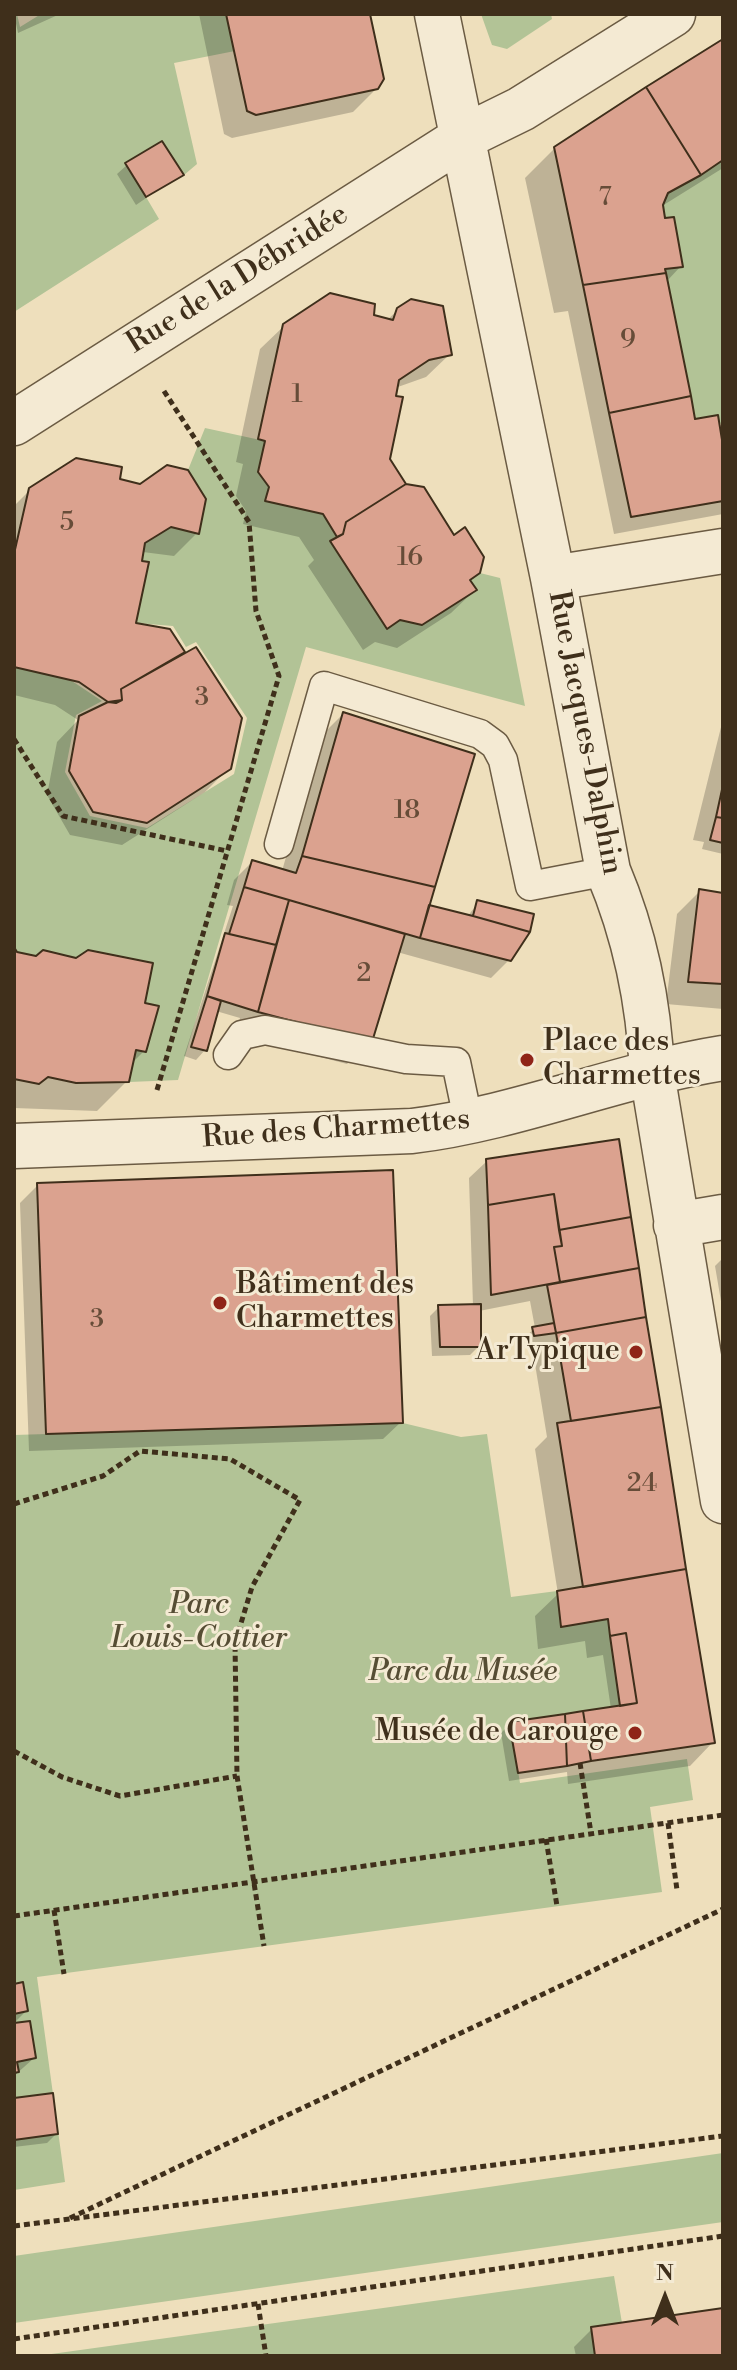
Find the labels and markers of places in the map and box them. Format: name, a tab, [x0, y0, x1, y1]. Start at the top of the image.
place label: Place des Charmettes	[543, 1025, 701, 1096]
marker: Place des Charmettes	[518, 1051, 536, 1069]
place label: Bâtiment des Charmettes	[236, 1268, 414, 1338]
marker: Bâtiment des Charmettes	[211, 1294, 229, 1312]
place label: ArTypique	[475, 1334, 620, 1370]
marker: ArTypique	[627, 1343, 645, 1361]
place label: Musée de Carouge	[375, 1715, 619, 1751]
marker: Musée de Carouge	[626, 1724, 644, 1742]

